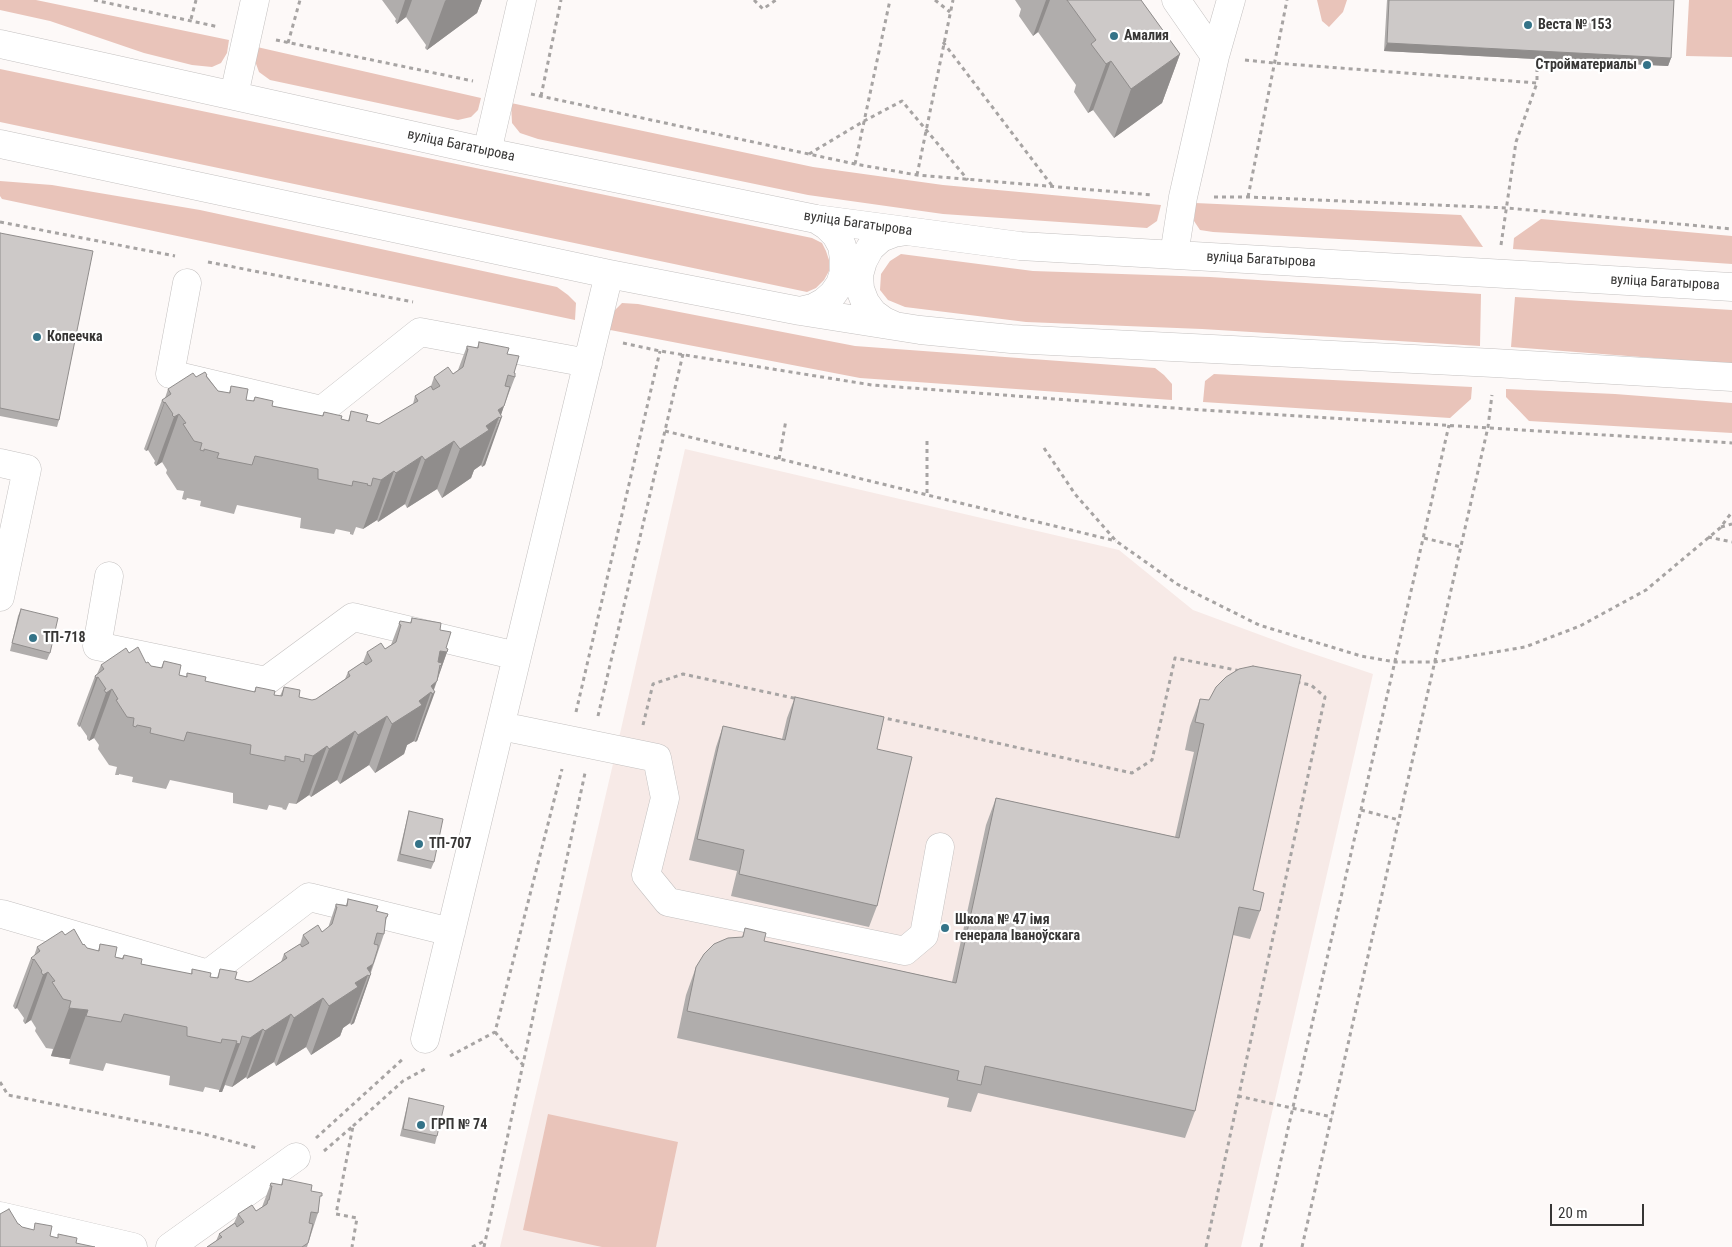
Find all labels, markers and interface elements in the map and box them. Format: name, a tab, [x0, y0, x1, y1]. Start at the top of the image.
place label: Веста № 153	[1538, 17, 1612, 33]
marker: Веста № 153	[1522, 19, 1534, 31]
place label: Амалия	[1124, 28, 1169, 44]
marker: Амалия	[1108, 30, 1120, 42]
place label: Стройматериалы	[1536, 57, 1637, 73]
marker: Стройматериалы	[1641, 59, 1653, 71]
street label: вуліца Багатырова	[406, 126, 516, 166]
street label: вуліца Багатырова	[803, 208, 913, 240]
street label: вуліца Багатырова	[1206, 249, 1316, 271]
street label: вуліца Багатырова	[1610, 272, 1720, 294]
place label: Копеечка	[47, 329, 103, 345]
marker: Копеечка	[31, 331, 43, 343]
place label: ТП-718	[43, 630, 85, 646]
marker: ТП-718	[27, 632, 39, 644]
place label: ТП-707	[429, 836, 471, 852]
marker: ТП-707	[413, 838, 425, 850]
place label: Школа № 47 імя генерала Іваноўскага	[955, 912, 1080, 944]
marker: Школа № 47 імя генерала Іваноўскага	[939, 922, 951, 934]
place label: ГРП № 74	[431, 1117, 487, 1133]
marker: ГРП № 74	[415, 1119, 427, 1131]
scale bar	[1552, 1194, 1646, 1226]
text: 20 m	[1558, 1204, 1588, 1222]

